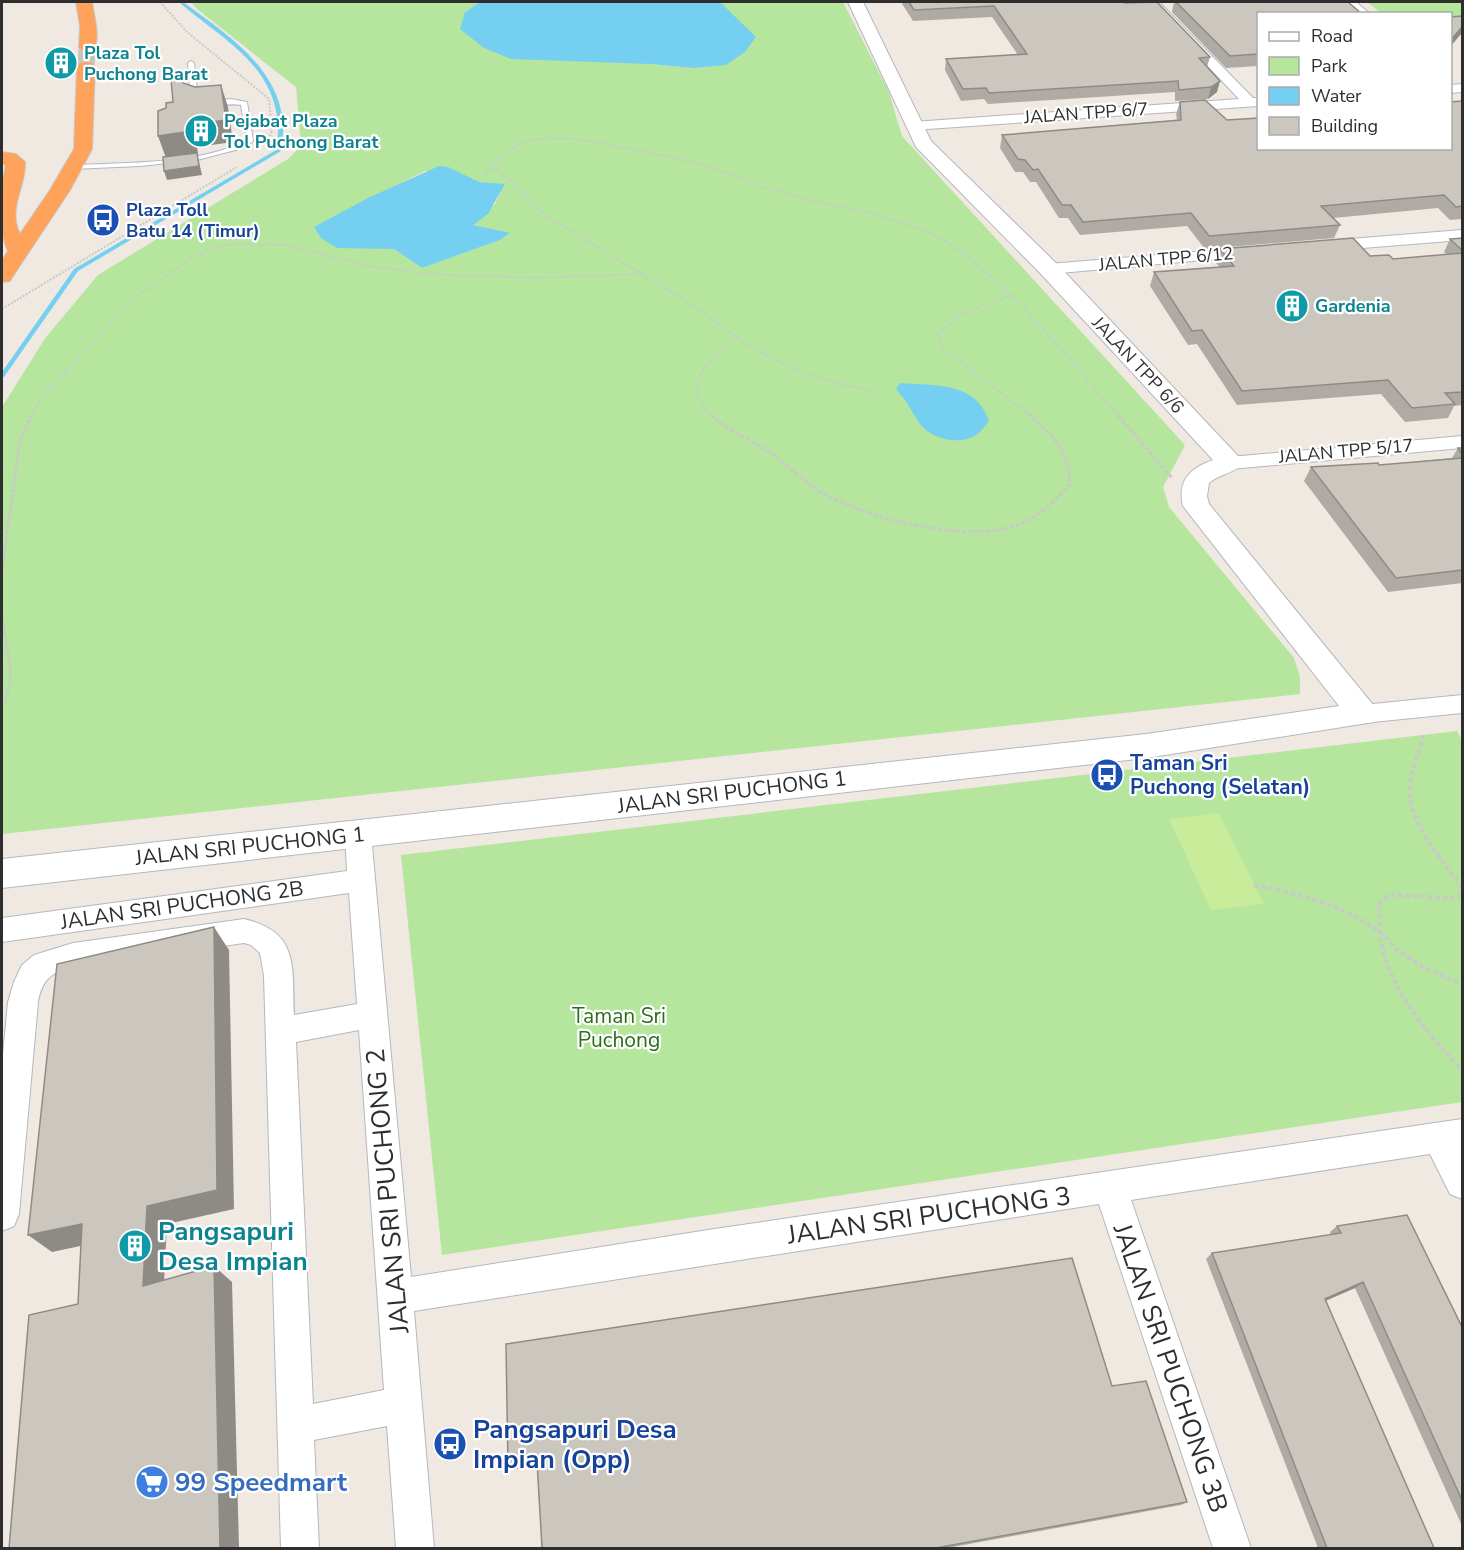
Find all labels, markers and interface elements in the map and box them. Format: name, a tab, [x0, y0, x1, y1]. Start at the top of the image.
legend	[1257, 12, 1452, 150]
text: Road	[1311, 24, 1353, 48]
place label: Plaza Tol Puchong Barat	[84, 41, 208, 86]
building icon: Plaza Tol Puchong Barat	[43, 45, 79, 81]
text: Park	[1311, 54, 1348, 78]
text: Water	[1311, 84, 1362, 108]
street label: JALAN TPP 6/7	[1022, 97, 1149, 129]
place label: Pejabat Plaza Tol Puchong Barat	[224, 109, 378, 154]
building icon: Pejabat Plaza Tol Puchong Barat	[183, 113, 219, 149]
text: Building	[1311, 114, 1378, 138]
place label: Plaza Toll Batu 14 (Timur)	[126, 198, 260, 243]
bus stop icon: Plaza Toll Batu 14 (Timur)	[85, 202, 121, 238]
street label: JALAN TPP 6/12	[1097, 241, 1234, 277]
building icon: Gardenia	[1274, 288, 1310, 324]
place label: Gardenia	[1315, 294, 1391, 318]
street label: JALAN TPP 6/6	[1086, 311, 1189, 419]
street label: JALAN TPP 5/17	[1277, 433, 1414, 469]
place label: Taman Sri Puchong (Selatan)	[1130, 749, 1310, 801]
bus stop icon: Taman Sri Puchong (Selatan)	[1089, 757, 1125, 793]
street label: JALAN SRI PUCHONG 1	[615, 764, 848, 820]
street label: JALAN SRI PUCHONG 1	[133, 820, 366, 872]
street label: JALAN SRI PUCHONG 2B	[58, 874, 305, 936]
park label: Taman Sri Puchong	[572, 1002, 666, 1054]
street label: JALAN SRI PUCHONG 2	[358, 1047, 417, 1336]
street label: JALAN SRI PUCHONG 3	[784, 1178, 1073, 1253]
place label: Pangsapuri Desa Impian	[158, 1214, 308, 1279]
street label: JALAN SRI PUCHONG 3B	[1104, 1218, 1236, 1517]
building icon: Pangsapuri Desa Impian	[117, 1228, 153, 1264]
place label: Pangsapuri Desa Impian (Opp)	[473, 1412, 677, 1477]
bus stop icon: Pangsapuri Desa Impian (Opp)	[432, 1426, 468, 1462]
supermarket icon: 99 Speedmart	[134, 1464, 170, 1500]
place label: 99 Speedmart	[175, 1465, 348, 1500]

